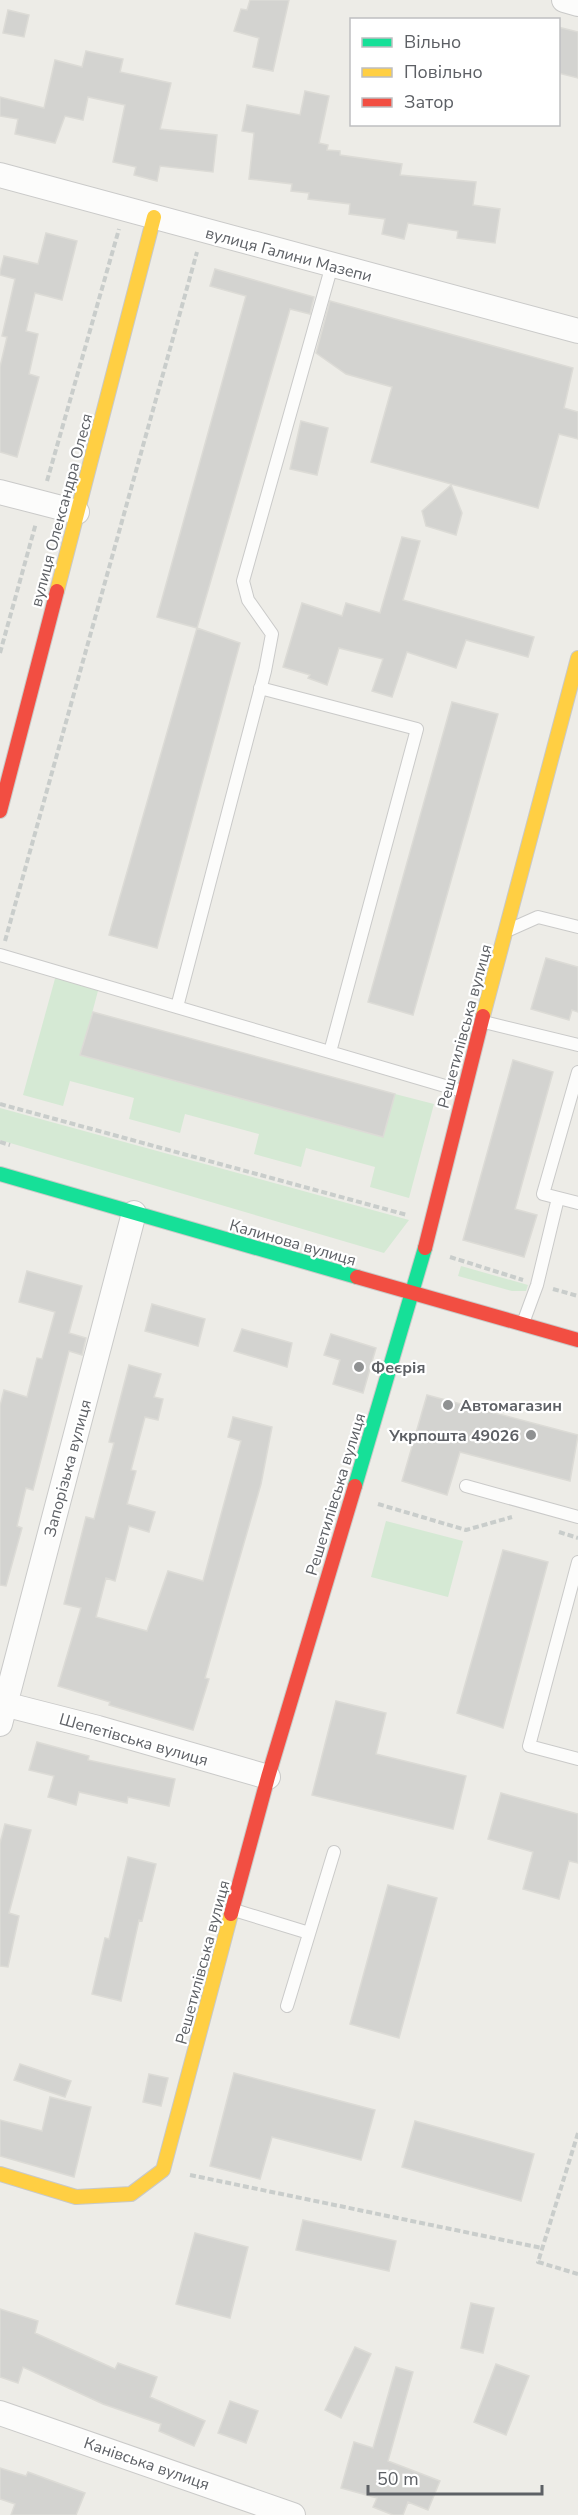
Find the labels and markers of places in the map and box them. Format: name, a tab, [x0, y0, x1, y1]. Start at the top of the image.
place label: Феєрія	[371, 1357, 425, 1379]
marker: Феєрія	[352, 1360, 366, 1374]
place label: Автомагазин	[460, 1395, 562, 1417]
marker: Автомагазин	[441, 1398, 455, 1412]
place label: Укрпошта 49026	[388, 1425, 519, 1447]
marker: Укрпошта 49026	[524, 1428, 538, 1442]

